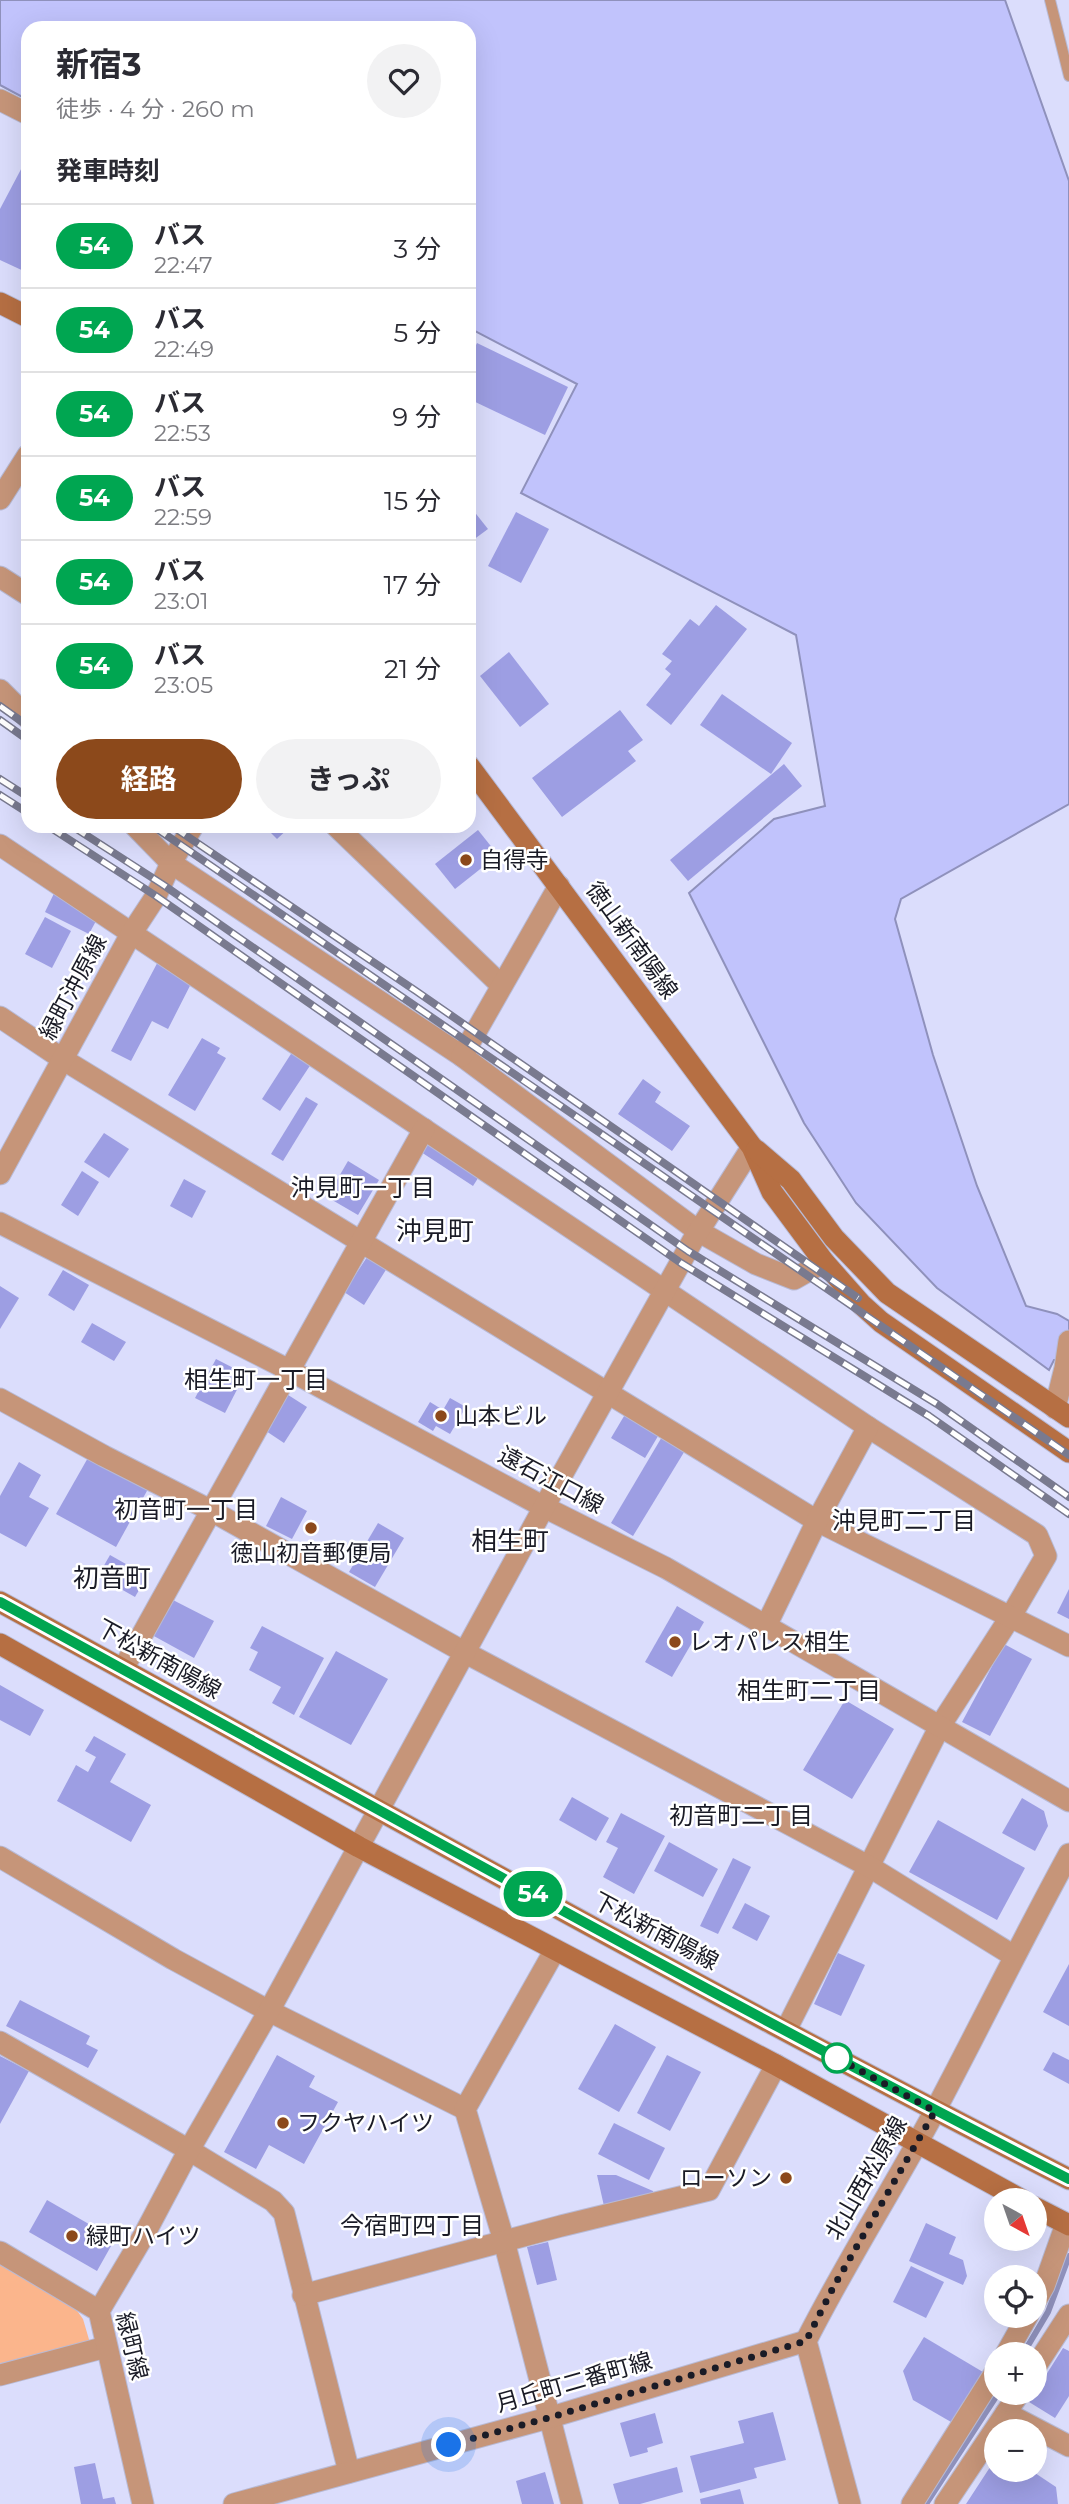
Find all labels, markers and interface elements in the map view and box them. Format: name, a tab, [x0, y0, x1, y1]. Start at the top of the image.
text: 新宿3	[56, 44, 142, 84]
button: heart	[367, 44, 441, 118]
text: 徒歩 · 4 分 · 260 m	[56, 95, 255, 123]
text: 発車時刻	[56, 155, 160, 187]
text: バス	[154, 219, 206, 251]
text: 54	[79, 231, 110, 260]
text: 3 分	[394, 233, 441, 265]
text: 22:47	[154, 251, 213, 279]
text: バス	[154, 303, 206, 335]
text: 54	[79, 315, 110, 344]
text: 5 分	[393, 317, 441, 349]
text: 22:49	[154, 335, 214, 363]
text: バス	[154, 387, 206, 419]
text: 54	[79, 399, 110, 428]
text: 9 分	[392, 401, 441, 433]
text: 22:53	[154, 419, 211, 447]
text: バス	[154, 471, 206, 503]
text: 54	[79, 483, 110, 512]
text: 15 分	[384, 485, 441, 517]
text: 22:59	[154, 503, 212, 531]
text: バス	[154, 555, 206, 587]
text: 54	[79, 567, 110, 596]
text: 17 分	[383, 569, 441, 601]
text: 23:01	[154, 587, 208, 615]
text: バス	[154, 639, 206, 671]
text: 54	[79, 651, 110, 680]
text: 21 分	[384, 653, 441, 685]
text: 23:05	[154, 671, 213, 699]
button: 経路	[56, 739, 242, 819]
button: きっぷ	[256, 739, 441, 819]
place label: 自得寺	[480, 846, 549, 874]
marker: 自得寺	[458, 852, 474, 868]
street label: 徳山新南陽線	[580, 876, 684, 1004]
street label: 緑町沖原線	[34, 930, 112, 1044]
district label: 沖見町一丁目	[291, 1173, 435, 1202]
district label: 沖見町	[396, 1215, 474, 1247]
district label: 相生町一丁目	[184, 1365, 328, 1394]
place label: 山本ビル	[455, 1402, 547, 1430]
marker: 山本ビル	[433, 1408, 449, 1424]
street label: 遠石江口線	[494, 1441, 608, 1519]
district label: 初音町一丁目	[114, 1495, 258, 1524]
district label: 沖見町二丁目	[832, 1506, 976, 1535]
marker: 徳山初音郵便局	[303, 1520, 319, 1536]
district label: 相生町	[471, 1525, 549, 1557]
place label: 徳山初音郵便局	[231, 1539, 392, 1567]
district label: 初音町	[73, 1562, 151, 1594]
street label: 下松新南陽線	[92, 1613, 226, 1705]
place label: レオパレス相生	[689, 1628, 850, 1656]
marker: レオパレス相生	[667, 1634, 683, 1650]
district label: 相生町二丁目	[737, 1676, 881, 1705]
district label: 初音町二丁目	[669, 1801, 813, 1830]
line badge: 54	[502, 1871, 564, 1917]
text: 54	[518, 1879, 548, 1908]
street label: 下松新南陽線	[589, 1886, 723, 1976]
unlabelled marker	[822, 2043, 852, 2073]
place label: フクヤハイツ	[297, 2109, 434, 2137]
street label: 北山西松原線	[819, 2111, 913, 2245]
marker: フクヤハイツ	[275, 2115, 291, 2131]
place label: ローソン	[680, 2164, 772, 2192]
marker: ローソン	[778, 2170, 794, 2186]
north arrow	[984, 2188, 1046, 2250]
map controls	[984, 2188, 1047, 2482]
district label: 今宿町四丁目	[340, 2211, 484, 2240]
place label: 緑町ハイツ	[86, 2222, 201, 2250]
marker: 緑町ハイツ	[64, 2228, 80, 2244]
button: locate	[984, 2265, 1047, 2328]
street label: 緑町線	[110, 2309, 154, 2383]
button: +	[984, 2342, 1047, 2405]
street label: 月丘町二番町線	[493, 2346, 655, 2418]
button: −	[984, 2419, 1047, 2482]
your location	[431, 2427, 466, 2462]

